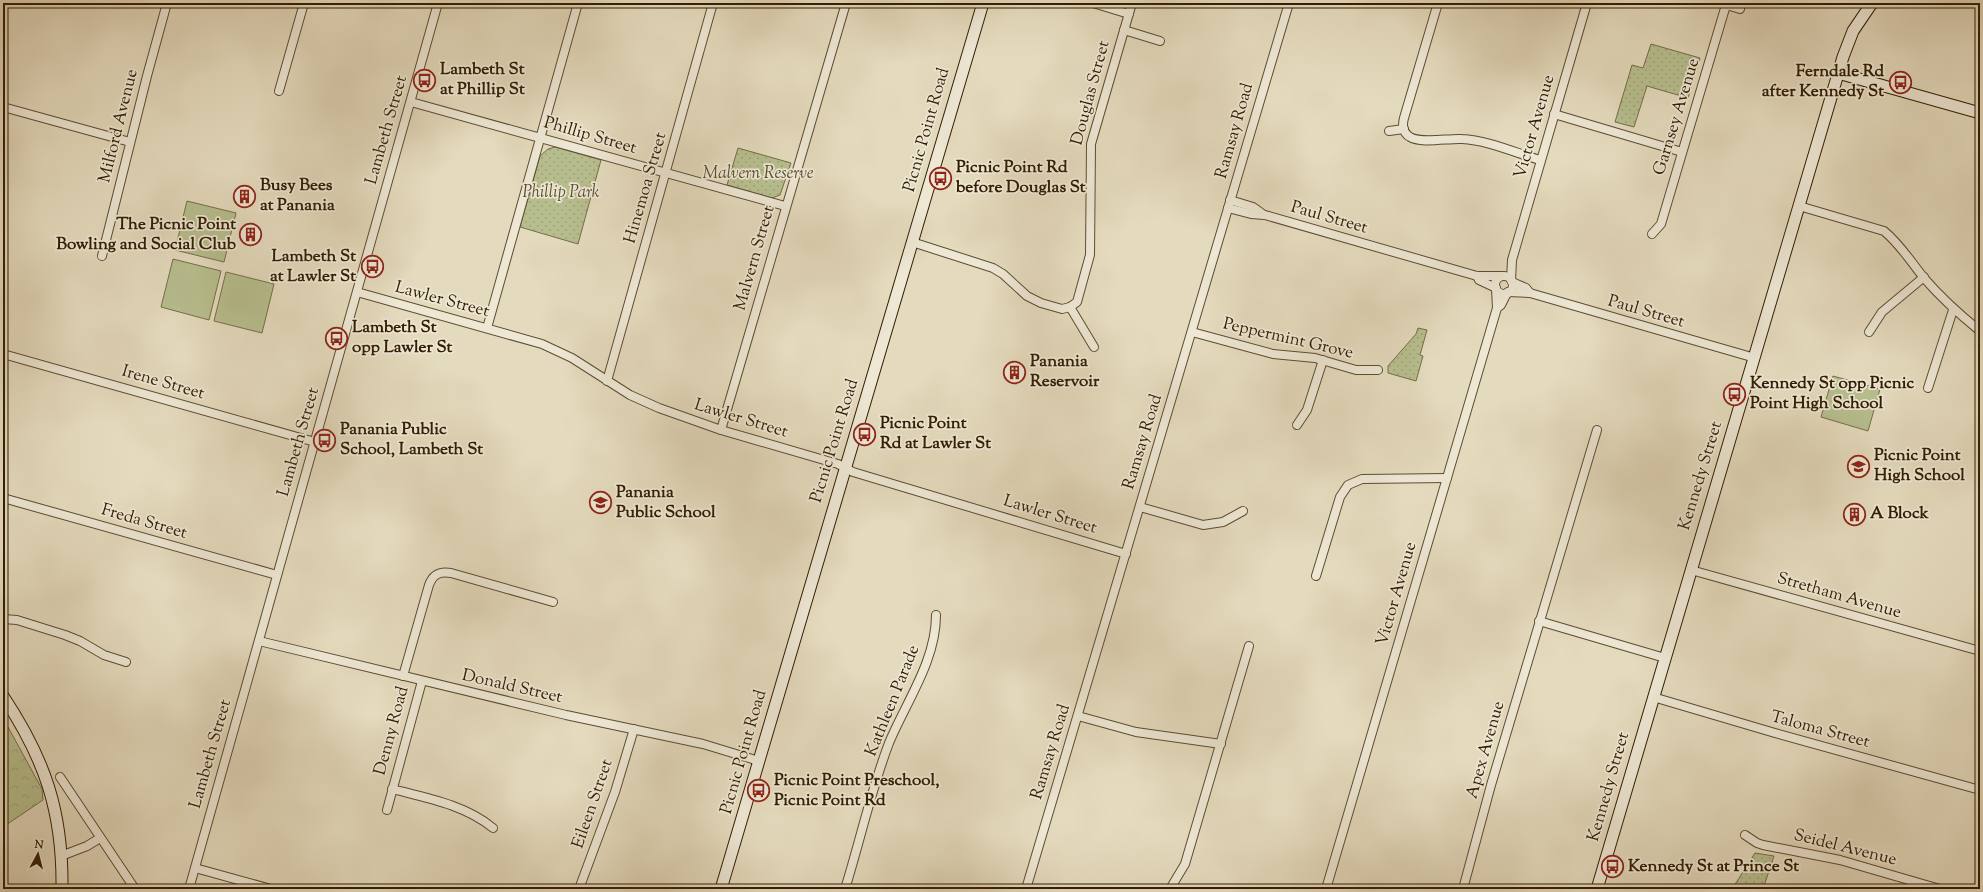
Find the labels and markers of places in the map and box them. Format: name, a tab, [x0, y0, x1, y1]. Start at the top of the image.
place label: Lambeth St at Phillip St	[440, 58, 525, 102]
place label: Ferndale Rd after Kennedy St	[1762, 60, 1884, 104]
bus stop icon: Lambeth St at Phillip St	[412, 67, 438, 93]
bus stop icon: Ferndale Rd after Kennedy St	[1887, 69, 1913, 95]
place label: Picnic Point Rd before Douglas St	[955, 156, 1086, 200]
bus stop icon: Picnic Point Rd before Douglas St	[927, 165, 953, 191]
place label: Busy Bees at Panania	[260, 174, 335, 218]
building icon: Busy Bees at Panania	[231, 183, 257, 209]
place label: The Picnic Point Bowling and Social Club	[56, 213, 236, 257]
building icon: The Picnic Point Bowling and Social Club	[238, 222, 264, 248]
place label: Lambeth St at Lawler St	[270, 245, 356, 289]
bus stop icon: Lambeth St at Lawler St	[359, 254, 385, 280]
place label: Lambeth St opp Lawler St	[352, 316, 453, 360]
bus stop icon: Lambeth St opp Lawler St	[323, 325, 349, 351]
place label: Panania Reservoir	[1030, 350, 1100, 394]
building icon: Panania Reservoir	[1001, 359, 1027, 385]
place label: Kennedy St opp Picnic Point High School	[1750, 372, 1914, 416]
bus stop icon: Kennedy St opp Picnic Point High School	[1722, 381, 1748, 407]
place label: Picnic Point Rd at Lawler St	[880, 412, 991, 456]
place label: Panania Public School, Lambeth St	[340, 418, 483, 462]
bus stop icon: Picnic Point Rd at Lawler St	[851, 421, 877, 447]
bus stop icon: Panania Public School, Lambeth St	[311, 427, 337, 453]
place label: Picnic Point High School	[1874, 444, 1965, 488]
school or university icon: Picnic Point High School	[1845, 453, 1871, 479]
place label: Panania Public School	[616, 481, 716, 525]
school or university icon: Panania Public School	[588, 490, 614, 516]
building icon: A Block	[1842, 501, 1868, 527]
place label: A Block	[1870, 502, 1930, 526]
place label: Picnic Point Preschool, Picnic Point Rd	[774, 769, 939, 813]
bus stop icon: Picnic Point Preschool, Picnic Point Rd	[746, 778, 772, 804]
bus stop icon: Kennedy St at Prince St	[1599, 854, 1625, 880]
place label: Kennedy St at Prince St	[1628, 855, 1799, 879]

